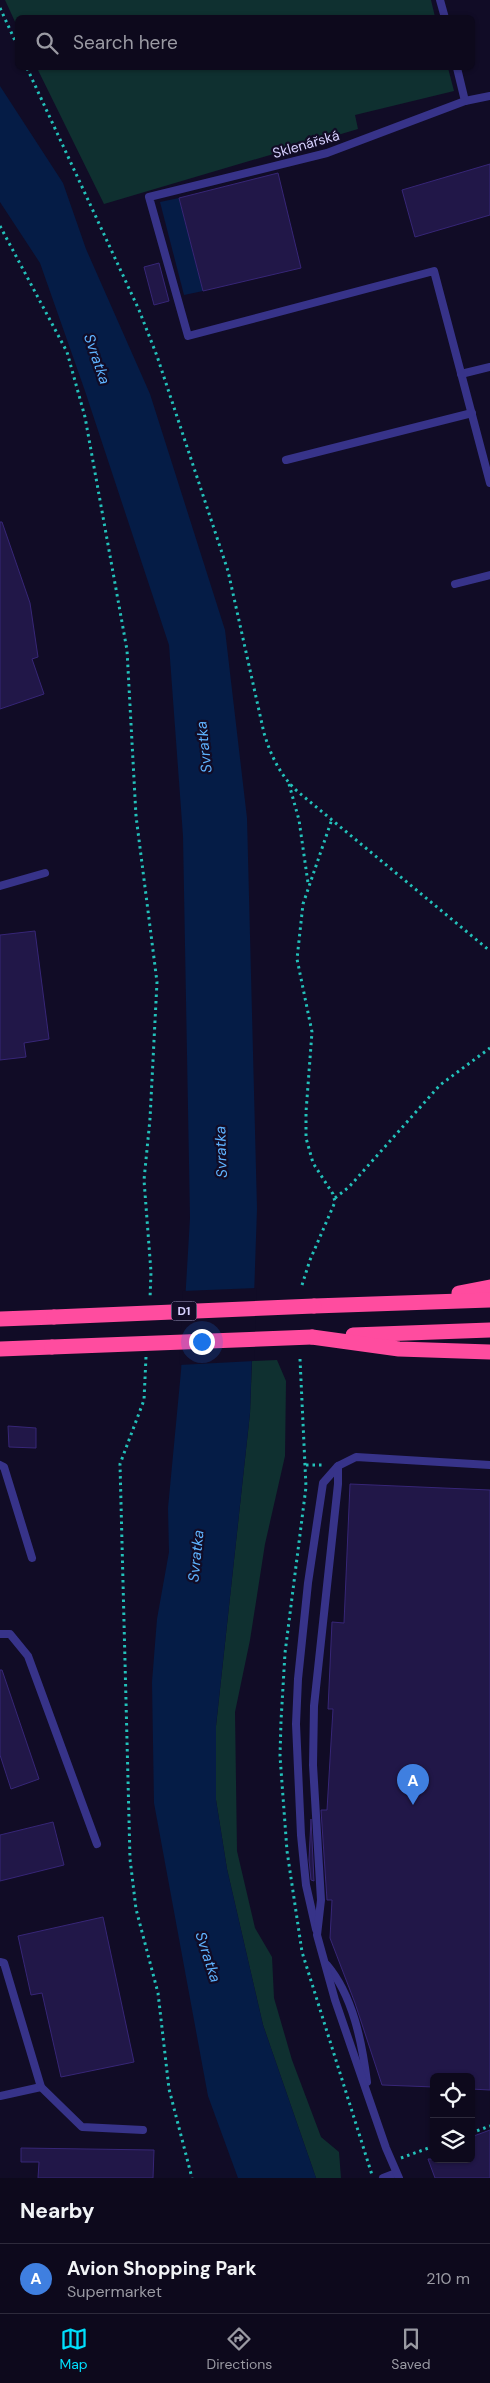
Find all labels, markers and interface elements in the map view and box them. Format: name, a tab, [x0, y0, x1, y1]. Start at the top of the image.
search box	[15, 15, 475, 70]
icon: search	[33, 29, 61, 57]
text: Search here	[73, 30, 178, 55]
street label: Sklenářská	[270, 126, 342, 162]
water label: Svratka	[79, 331, 115, 387]
water label: Svratka	[191, 720, 217, 774]
water label: Svratka	[210, 1126, 232, 1178]
road number: D1	[172, 1302, 196, 1320]
your location	[189, 1329, 215, 1355]
water label: Svratka	[183, 1529, 209, 1583]
pin: A	[397, 1764, 429, 1805]
water label: Svratka	[190, 1929, 226, 1985]
map controls	[430, 2073, 475, 2163]
button: locate	[430, 2073, 475, 2118]
button: layers	[430, 2118, 475, 2163]
text: Nearby	[20, 2197, 94, 2225]
text: Avion Shopping Park	[67, 2256, 256, 2281]
text: A	[30, 2268, 42, 2289]
text: 210 m	[426, 2268, 470, 2289]
text: Supermarket	[67, 2281, 162, 2302]
tab: Map	[59, 2325, 88, 2373]
tab: Directions	[207, 2325, 272, 2373]
tab: Saved	[391, 2325, 431, 2373]

